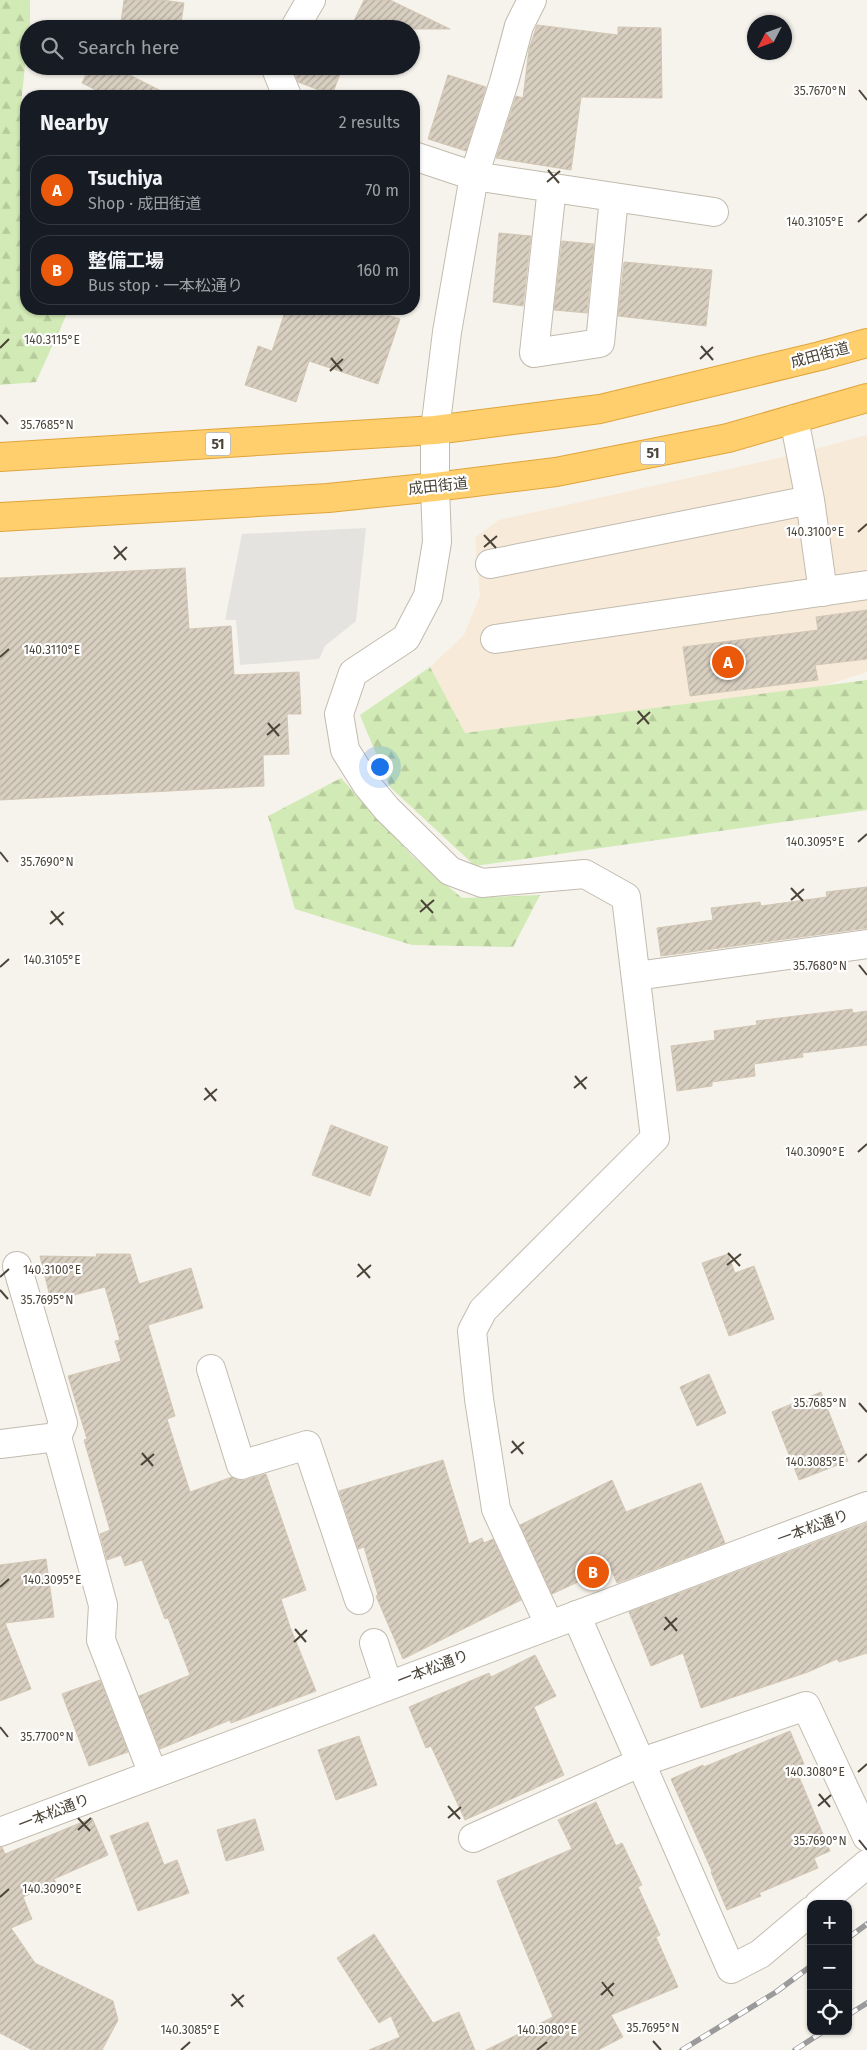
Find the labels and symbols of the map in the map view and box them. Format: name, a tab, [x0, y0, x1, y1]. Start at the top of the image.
north arrow	[747, 15, 792, 60]
text: 35.7670°N	[794, 84, 846, 98]
text: 140.3105°E	[786, 215, 844, 229]
text: 140.3115°E	[24, 333, 80, 347]
street label: 成田街道	[789, 339, 851, 371]
text: 35.7685°N	[20, 418, 74, 432]
road number: 51	[206, 432, 230, 456]
road number: 51	[640, 442, 666, 464]
street label: 成田街道	[407, 474, 469, 498]
text: 140.3100°E	[786, 525, 844, 539]
text: 140.3110°E	[24, 643, 80, 657]
pin: A	[712, 643, 744, 681]
your location	[367, 754, 393, 780]
text: 140.3095°E	[786, 835, 844, 849]
text: 35.7690°N	[20, 855, 74, 869]
text: 140.3105°E	[23, 953, 81, 967]
text: 35.7680°N	[793, 959, 847, 973]
text: 140.3090°E	[785, 1145, 845, 1159]
text: 140.3100°E	[23, 1263, 81, 1277]
text: 35.7695°N	[21, 1293, 73, 1307]
text: 35.7685°N	[793, 1396, 847, 1410]
text: 140.3085°E	[785, 1455, 845, 1469]
street label: 一本松通り	[775, 1506, 851, 1548]
pin: B	[577, 1553, 609, 1591]
text: 140.3095°E	[23, 1573, 81, 1587]
street label: 一本松通り	[395, 1646, 471, 1690]
text: 35.7700°N	[20, 1730, 74, 1744]
text: 140.3080°E	[785, 1765, 845, 1779]
street label: 一本松通り	[16, 1790, 92, 1834]
text: 35.7690°N	[793, 1834, 847, 1848]
text: 140.3090°E	[22, 1882, 82, 1896]
text: 35.7695°N	[627, 2021, 679, 2035]
text: 140.3085°E	[160, 2023, 220, 2037]
text: 140.3080°E	[517, 2023, 577, 2037]

